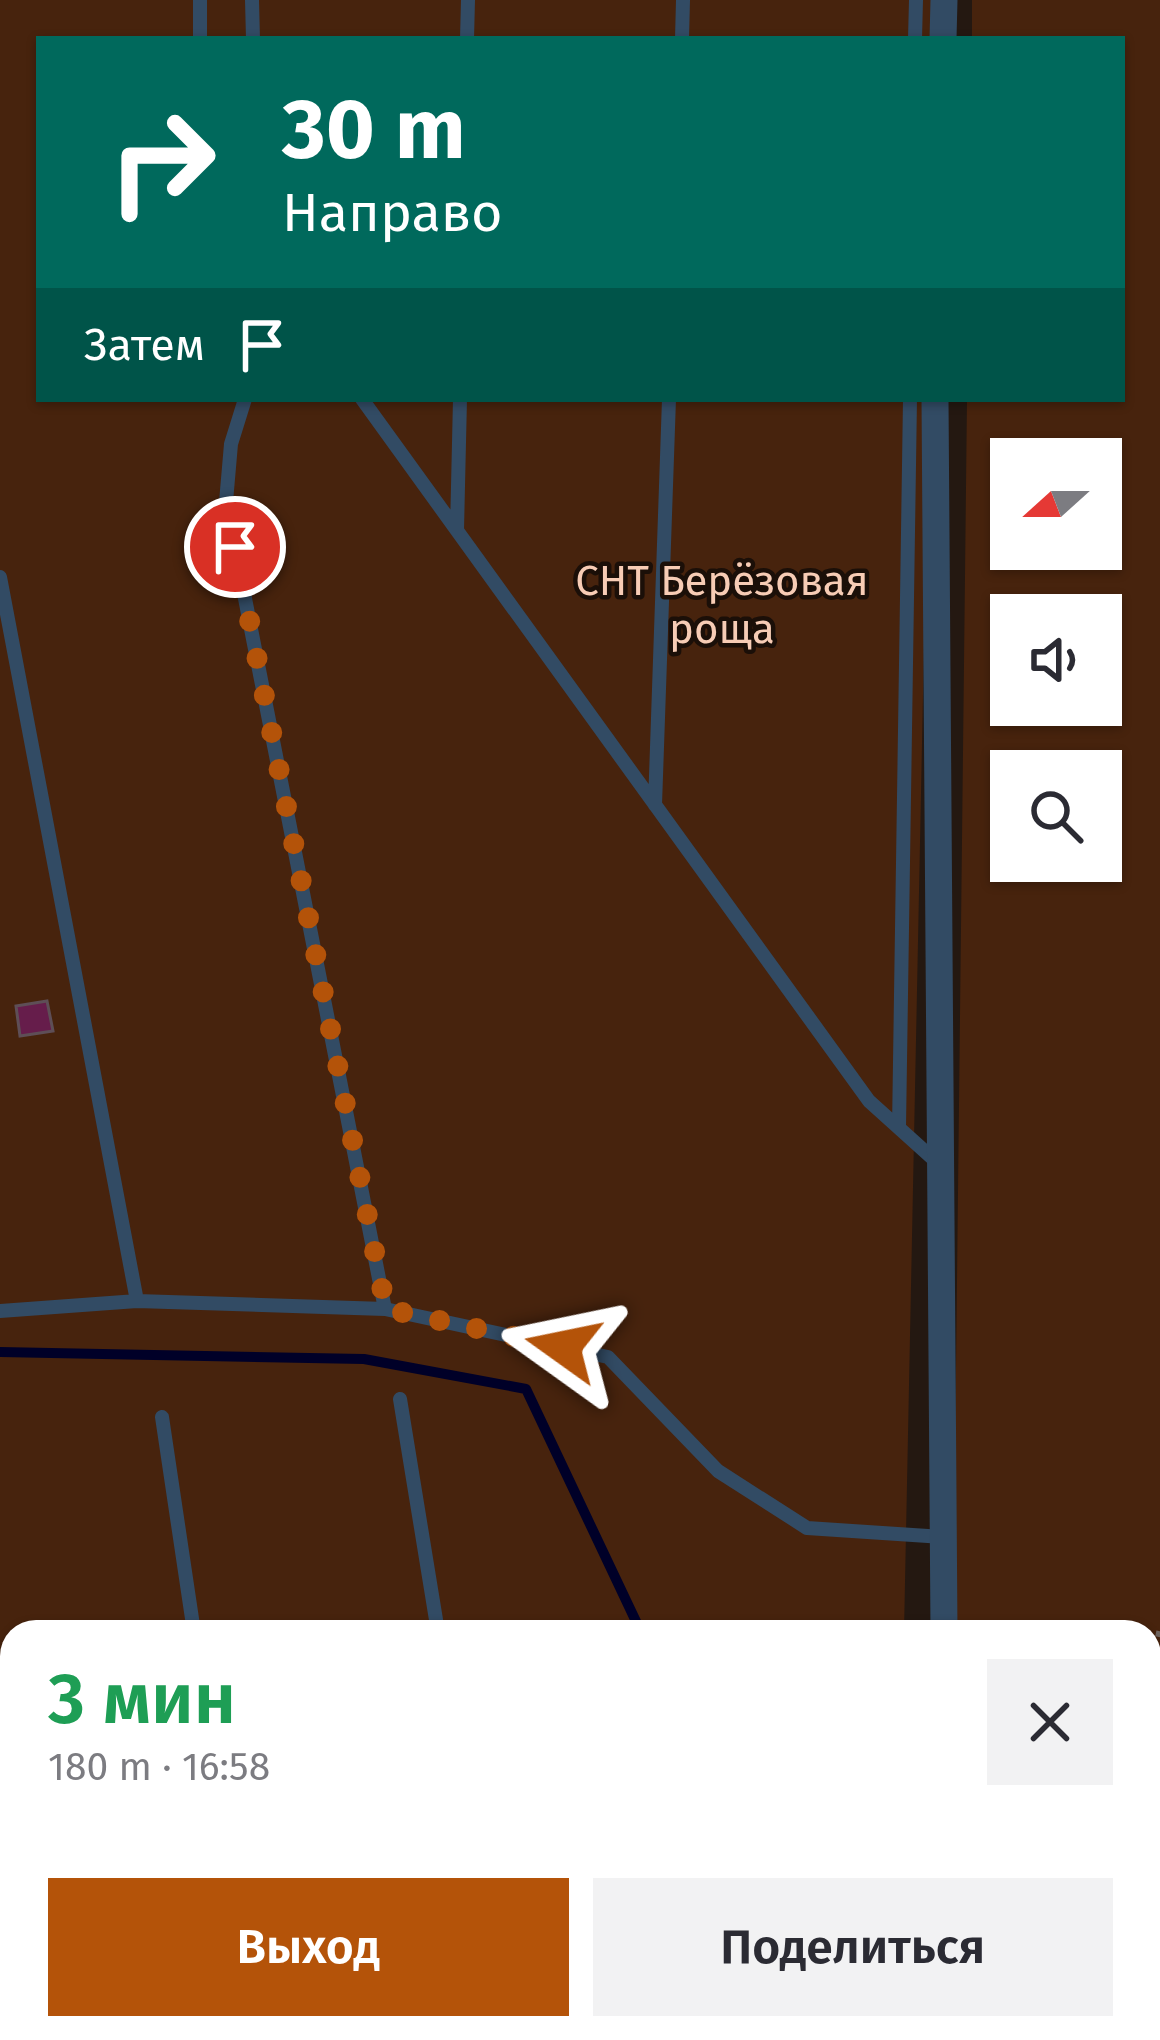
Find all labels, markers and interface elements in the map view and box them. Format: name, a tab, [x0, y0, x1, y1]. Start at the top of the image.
text: 30 m	[282, 79, 466, 180]
icon: right	[84, 84, 240, 240]
text: Направо	[282, 181, 503, 245]
icon: arrive	[229, 312, 295, 378]
text: Затем	[84, 318, 205, 372]
north arrow	[990, 438, 1122, 570]
map controls	[990, 438, 1122, 882]
pin	[184, 496, 286, 598]
icon: arrive	[202, 514, 268, 580]
park label: СНТ Берёзовая роща	[575, 556, 869, 654]
button: sound	[990, 594, 1122, 726]
button: search	[990, 750, 1122, 882]
position arrow	[500, 1284, 626, 1410]
text: 3 мин	[48, 1656, 236, 1742]
button: close	[987, 1659, 1113, 1785]
text: 180 m · 16:58	[48, 1744, 270, 1790]
button: Выход	[48, 1878, 569, 2016]
button: Поделиться	[593, 1878, 1113, 2016]

